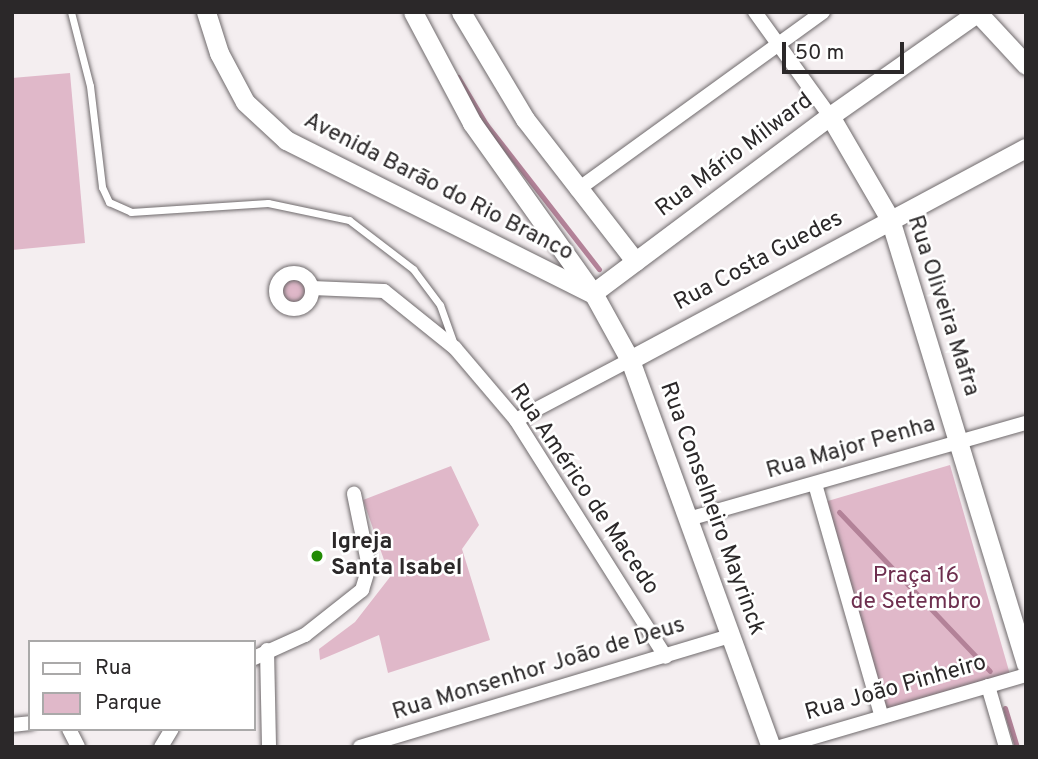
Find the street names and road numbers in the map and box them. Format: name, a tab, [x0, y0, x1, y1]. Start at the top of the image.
street label: Rua Mário Milward	[651, 88, 819, 224]
street label: Avenida Barão do Rio Branco	[299, 108, 577, 268]
street label: Rua Costa Guedes	[670, 206, 848, 318]
street label: Rua Oliveira Mafra	[900, 212, 984, 400]
street label: Rua Américo de Macedo	[502, 379, 664, 601]
street label: Rua Conselheiro Mayrinck	[652, 379, 770, 639]
street label: Rua Major Penha	[763, 412, 939, 486]
street label: Rua Monsenhor João de Deus	[389, 612, 689, 728]
street label: Rua João Pinheiro	[802, 650, 990, 728]

